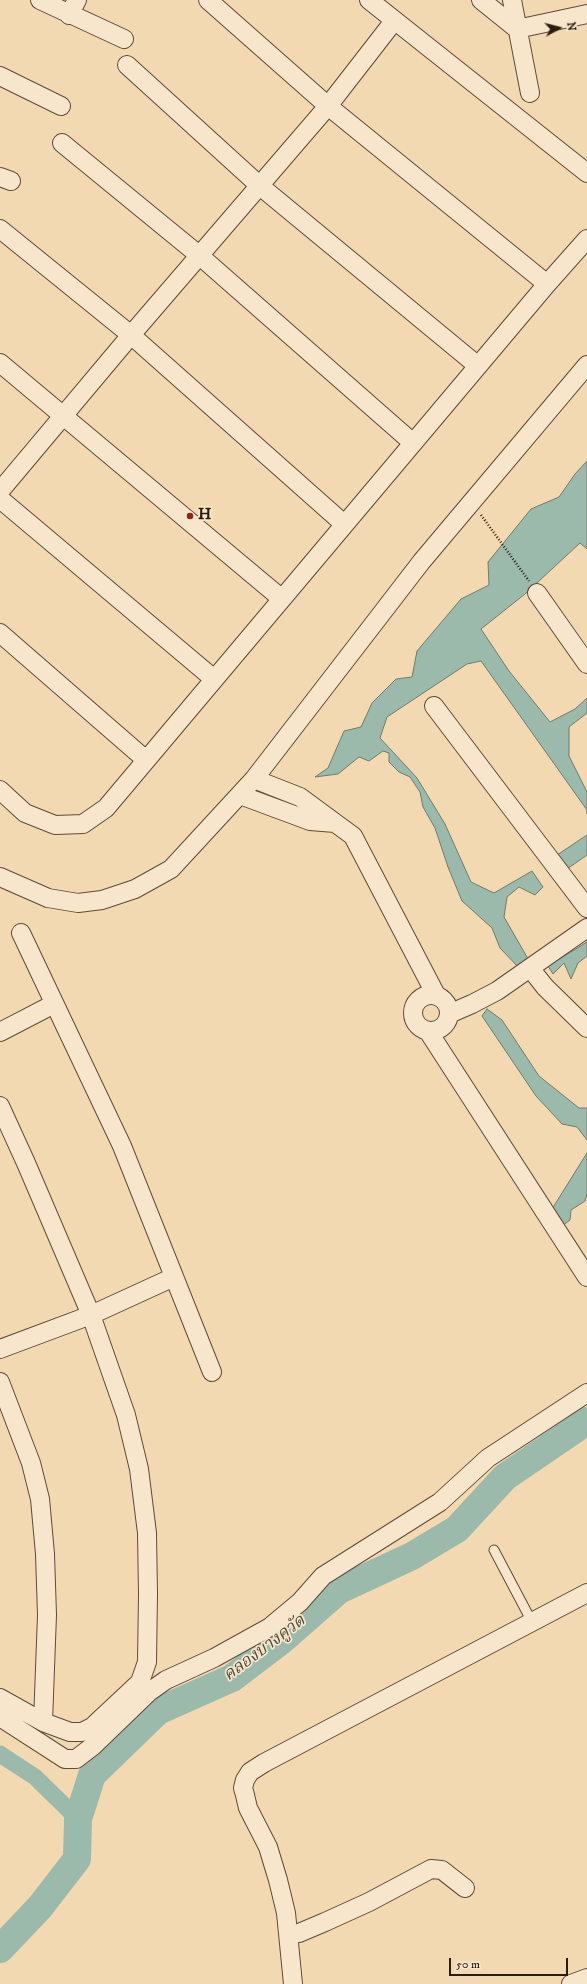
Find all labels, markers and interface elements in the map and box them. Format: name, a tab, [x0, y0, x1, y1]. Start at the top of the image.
north arrow	[539, 8, 579, 48]
text: N	[563, 21, 578, 32]
place label: H	[198, 506, 211, 526]
marker: H	[185, 511, 195, 521]
water label: คลองบางคูวัด	[220, 1612, 310, 1686]
scale bar	[451, 1950, 570, 1976]
text: 50 m	[456, 1957, 480, 1972]

